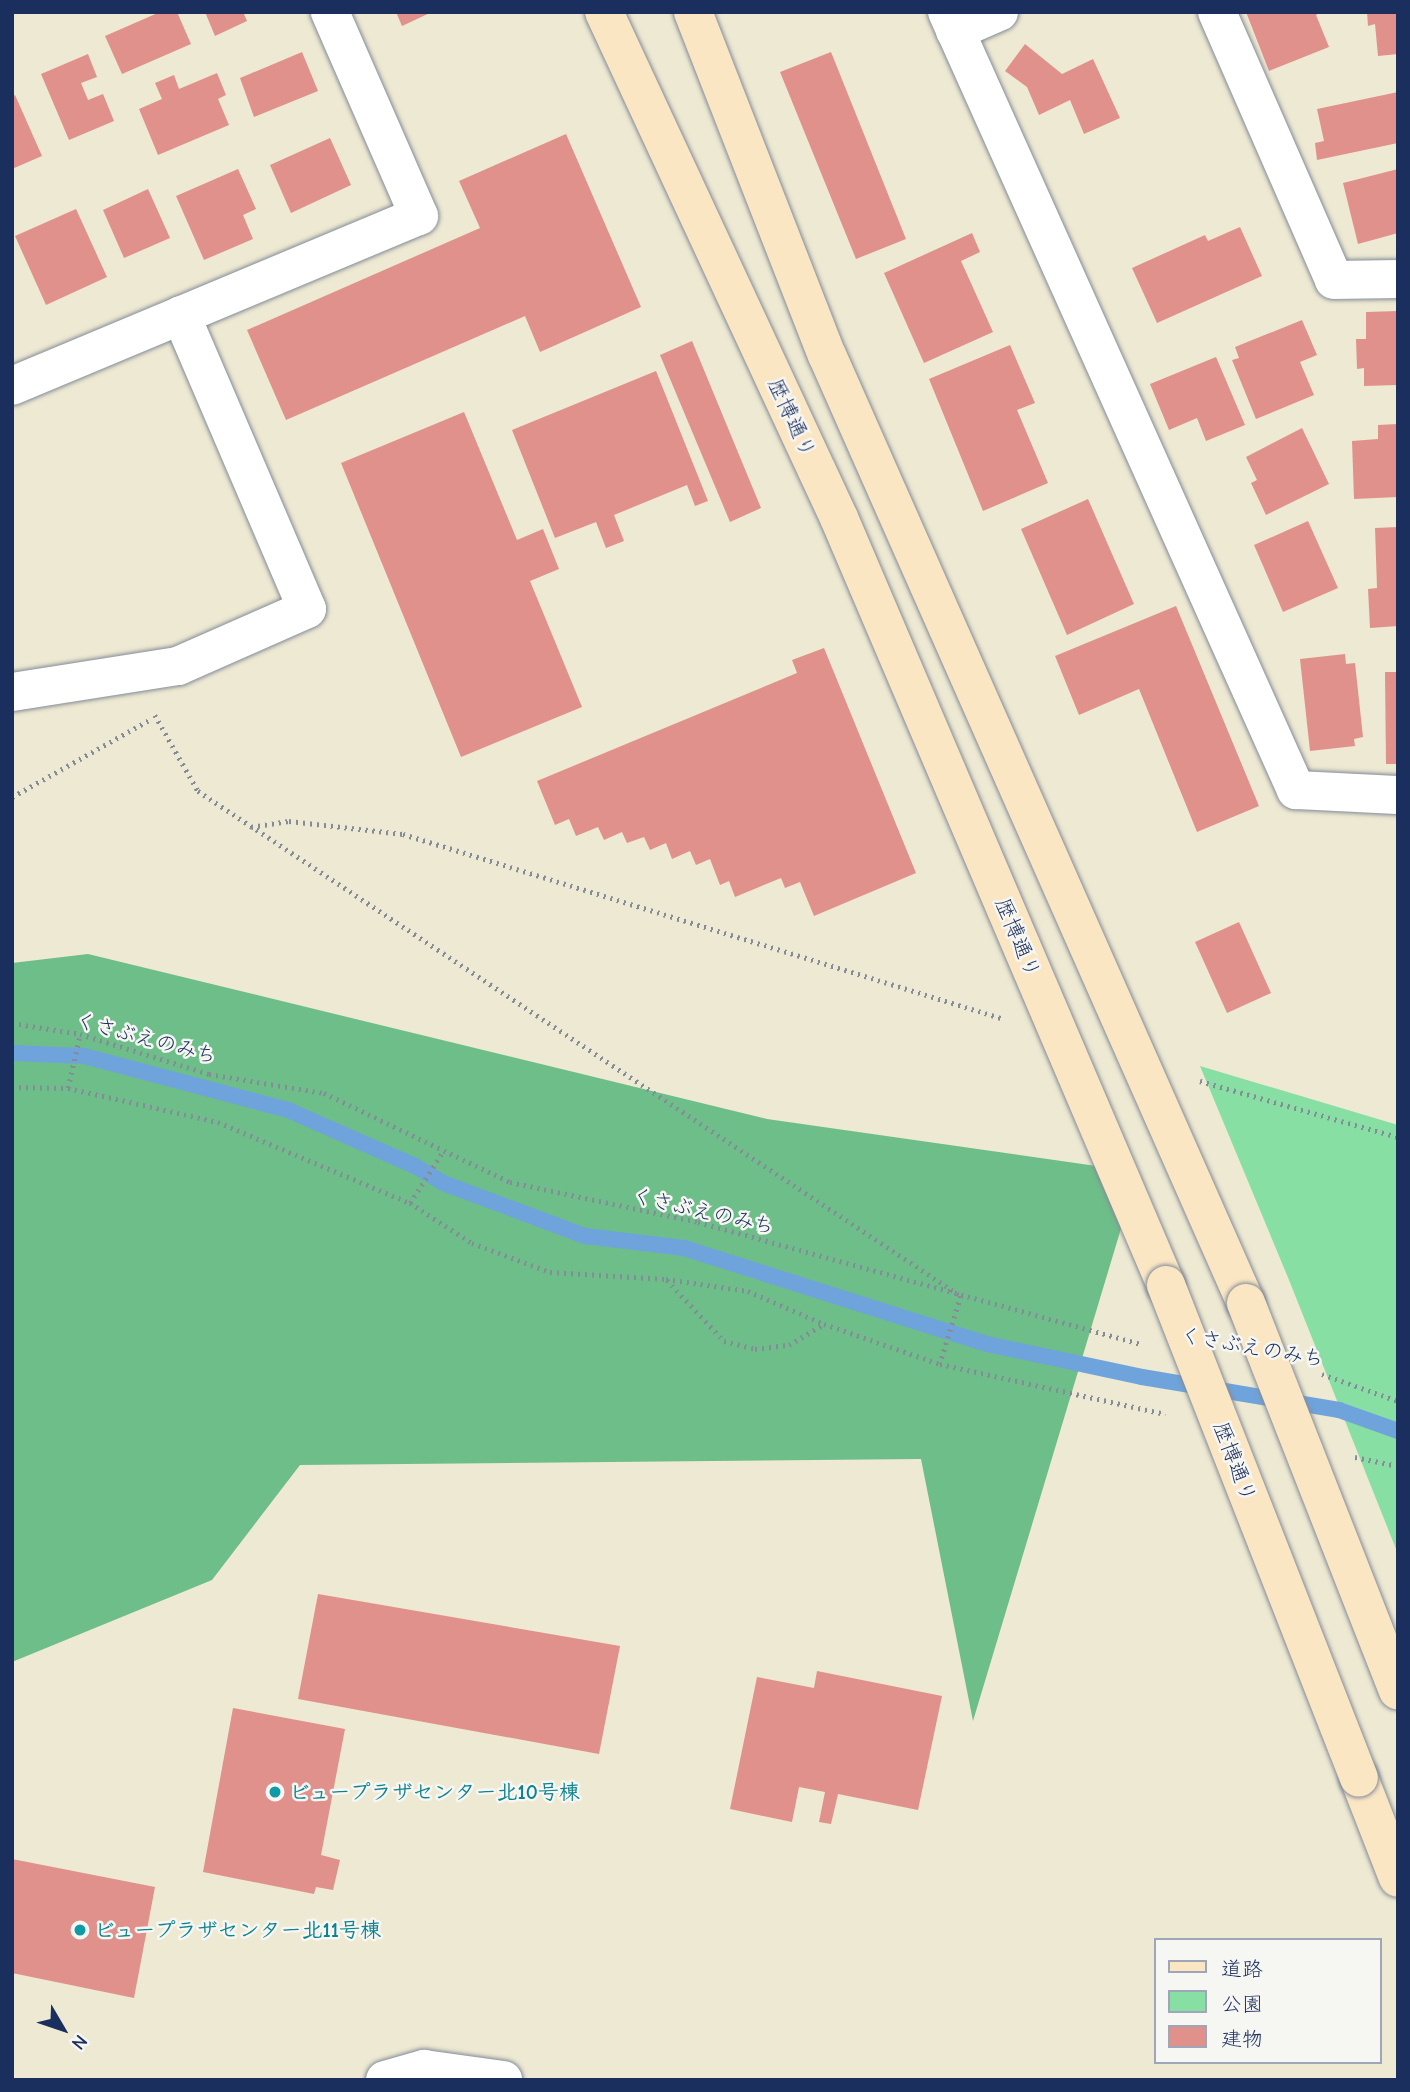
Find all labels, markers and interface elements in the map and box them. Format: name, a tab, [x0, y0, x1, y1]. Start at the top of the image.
street label: 歴博通り	[763, 375, 821, 461]
street label: 歴博通り	[990, 894, 1046, 982]
street label: くさぶえのみち	[72, 1007, 220, 1069]
street label: くさぶえのみち	[629, 1182, 777, 1240]
street label: くさぶえのみち	[1177, 1322, 1327, 1372]
street label: 歴博通り	[1208, 1418, 1262, 1506]
place label: ビュープラザセンター北10号棟	[289, 1779, 582, 1805]
marker: ビュープラザセンター北10号棟	[267, 1784, 283, 1800]
place label: ビュープラザセンター北11号棟	[94, 1917, 383, 1943]
marker: ビュープラザセンター北11号棟	[72, 1922, 88, 1938]
legend	[1154, 1938, 1382, 2064]
text: 道路	[1221, 1957, 1263, 1981]
text: 公園	[1221, 1992, 1263, 2016]
north arrow	[28, 1994, 98, 2064]
text: 建物	[1221, 2027, 1263, 2051]
text: N	[67, 2030, 92, 2054]

